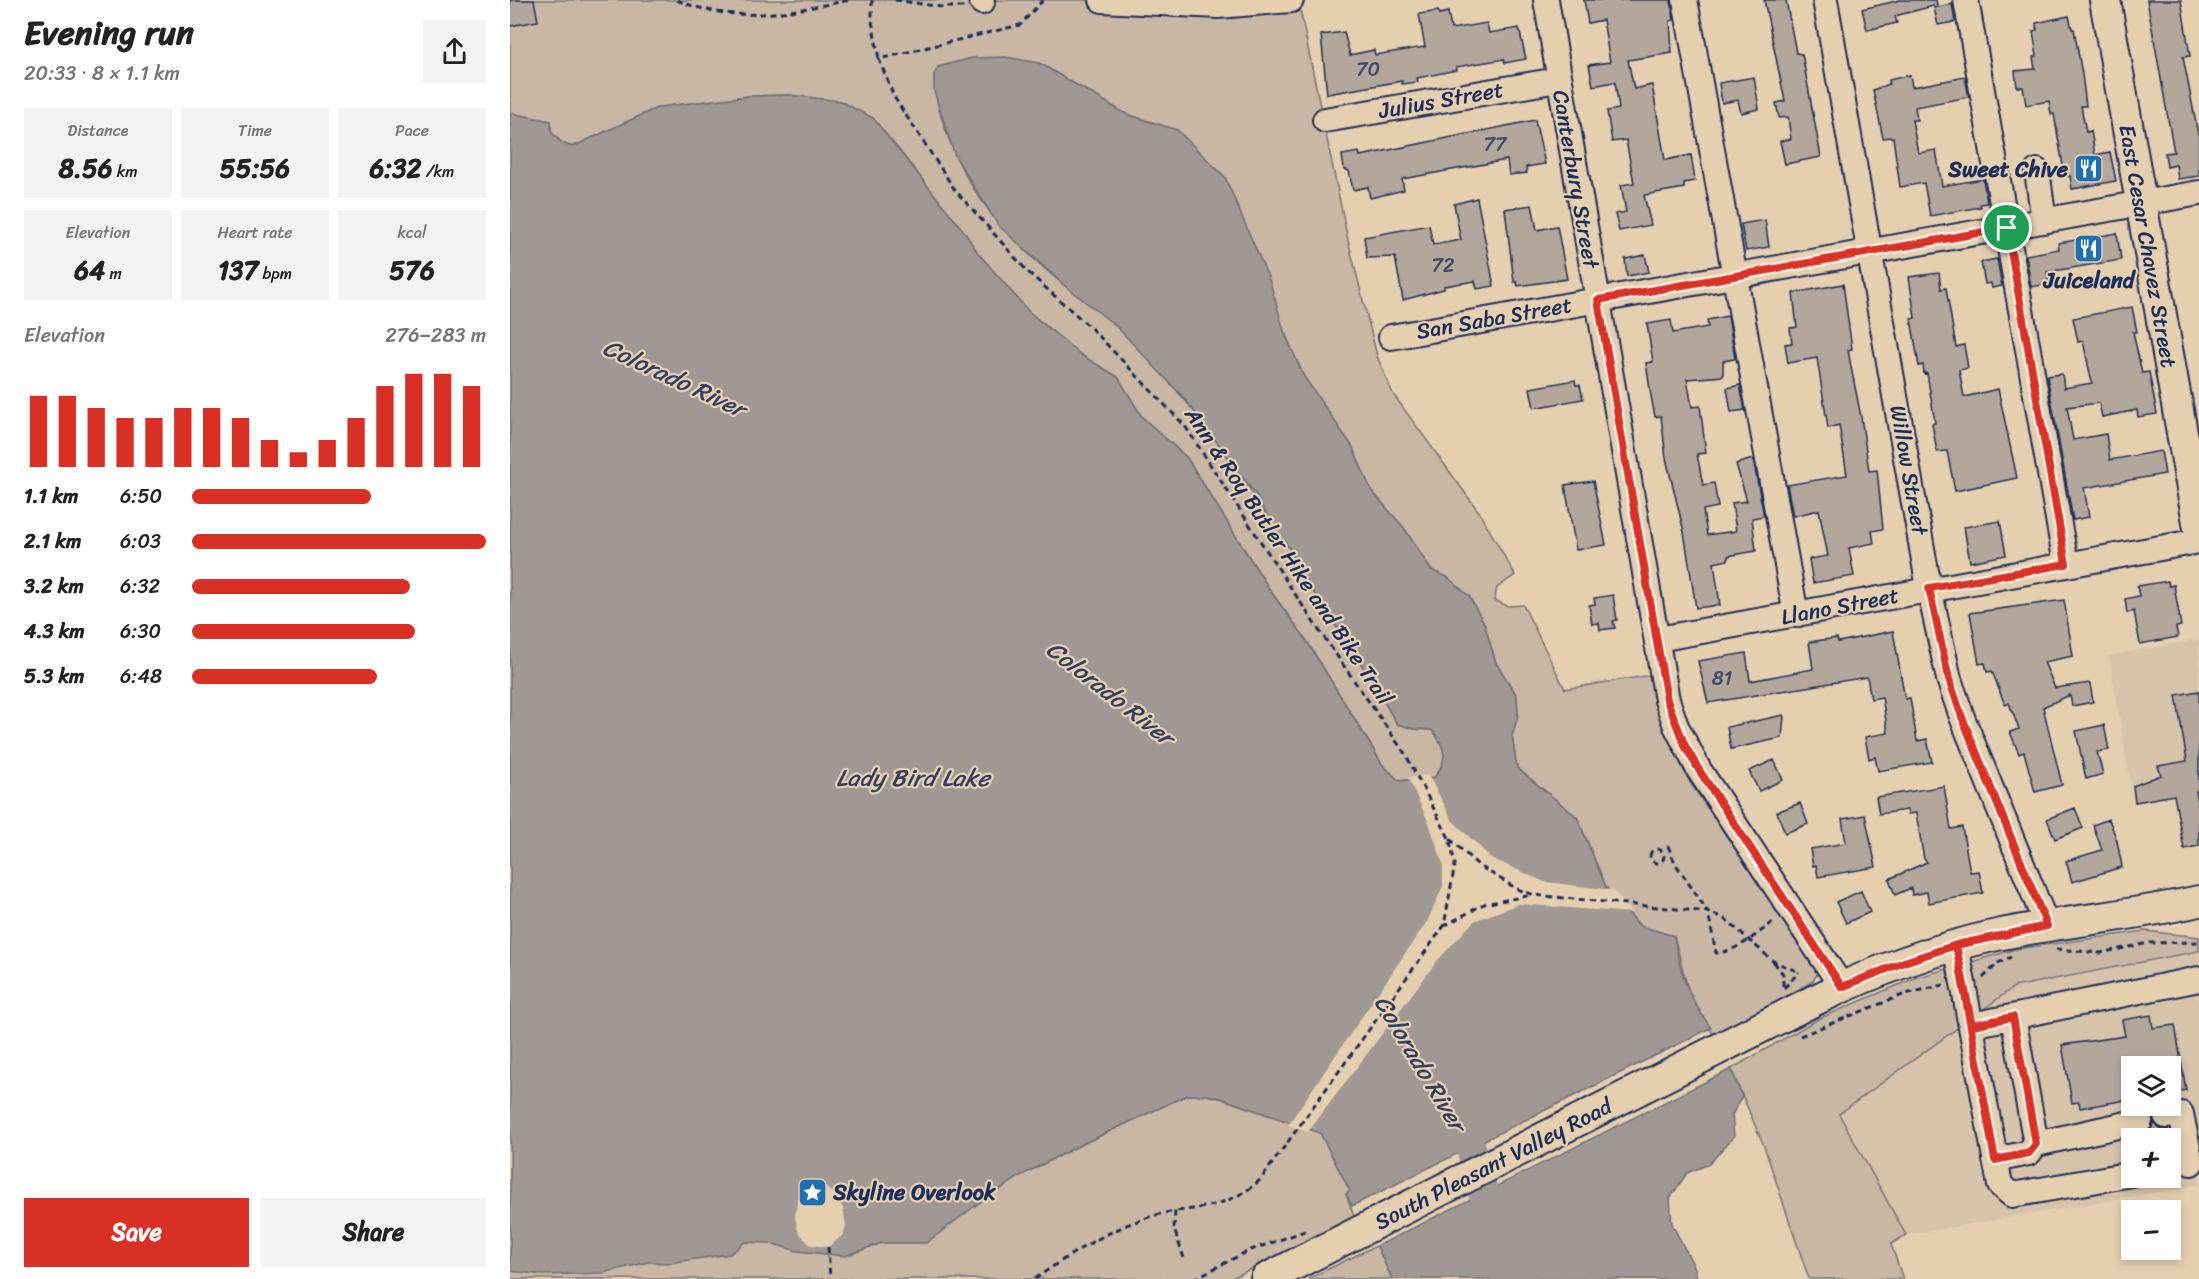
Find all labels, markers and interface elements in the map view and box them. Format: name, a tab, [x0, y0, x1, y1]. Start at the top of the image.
text: Evening run	[24, 4, 194, 62]
button: share	[423, 20, 486, 83]
house number: 70	[1356, 52, 1380, 87]
text: 20:33 · 8 × 1.1 km	[24, 56, 180, 91]
street label: Julius Street	[1375, 70, 1507, 130]
street label: Canterbury Street	[1541, 87, 1611, 272]
text: Distance	[68, 116, 128, 145]
text: Time	[238, 116, 272, 145]
text: Pace	[395, 116, 429, 145]
street label: East Cesar Chavez Street	[2107, 121, 2189, 371]
house number: 77	[1484, 127, 1508, 162]
text: 8.56	[58, 145, 113, 191]
text: 55:56	[220, 145, 290, 191]
text: 6:32	[370, 145, 422, 191]
place label: Sweet Chive	[1947, 150, 2069, 189]
restaurant icon: Sweet Chive	[2073, 153, 2105, 185]
text: km	[113, 157, 138, 186]
text: /km	[422, 157, 454, 186]
pin	[1981, 202, 2032, 253]
icon: arrive	[1990, 211, 2023, 244]
text: Elevation	[66, 218, 130, 247]
text: Heart rate	[217, 218, 293, 247]
text: kcal	[397, 218, 427, 247]
restaurant icon: Juiceland	[2073, 232, 2105, 264]
text: 64	[74, 247, 105, 293]
text: 137	[218, 247, 258, 293]
text: 576	[389, 247, 435, 293]
house number: 72	[1432, 248, 1455, 283]
text: m	[105, 259, 122, 288]
text: bpm	[258, 259, 292, 288]
place label: Juiceland	[2042, 261, 2137, 300]
street label: San Saba Street	[1413, 285, 1575, 351]
text: Elevation	[24, 318, 105, 353]
text: 276–283 m	[385, 318, 486, 353]
water label: Colorado River	[596, 327, 756, 431]
street label: Ann & Roy Butler Hike and Bike Trail	[1173, 398, 1404, 714]
street label: Willow Street	[1878, 402, 1940, 539]
text: 1.1 km	[24, 479, 78, 514]
text: 6:50	[120, 479, 162, 514]
text: 2.1 km	[24, 524, 81, 559]
text: 6:03	[120, 524, 161, 559]
text: 3.2 km	[24, 569, 84, 604]
text: 6:32	[120, 569, 160, 604]
street label: Llano Street	[1778, 575, 1903, 637]
text: 4.3 km	[24, 614, 85, 649]
text: 6:30	[120, 614, 161, 649]
water label: Colorado River	[1037, 629, 1186, 759]
text: 5.3 km	[24, 659, 84, 694]
text: 6:48	[120, 659, 162, 694]
house number: 81	[1712, 661, 1732, 696]
water label: Lady Bird Lake	[836, 757, 992, 799]
water label: Colorado River	[1363, 987, 1480, 1143]
map controls	[2121, 1056, 2181, 1260]
button: layers	[2121, 1056, 2181, 1116]
street label: South Pleasant Valley Road	[1367, 1086, 1620, 1241]
button: +	[2121, 1128, 2181, 1188]
place label: Skyline Overlook	[832, 1173, 996, 1212]
place icon: Skyline Overlook	[796, 1176, 828, 1208]
button: Save	[24, 1198, 249, 1267]
button: Share	[261, 1198, 486, 1267]
button: −	[2121, 1200, 2181, 1260]

